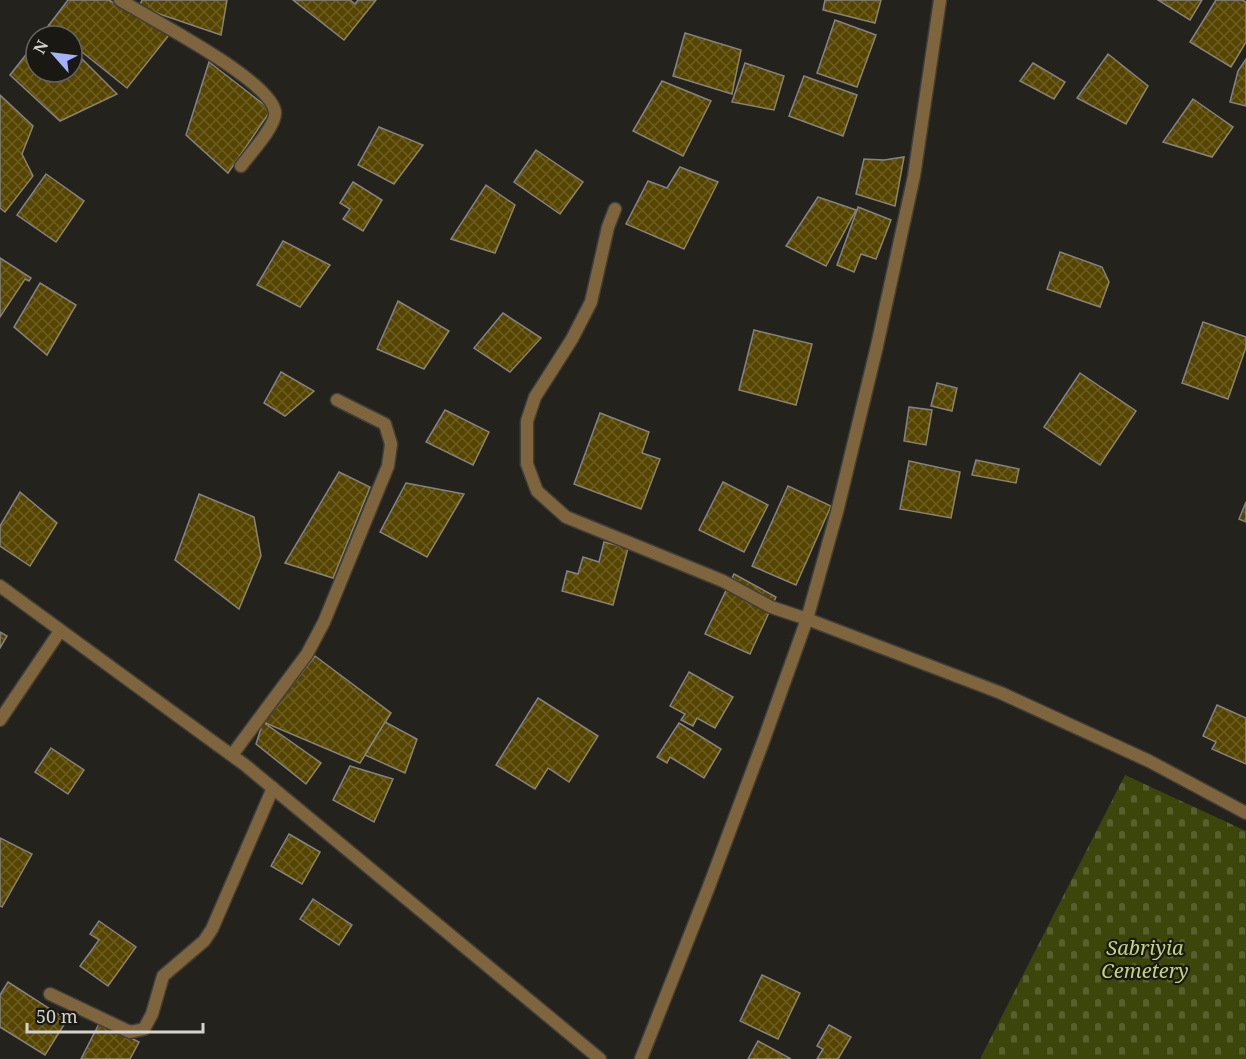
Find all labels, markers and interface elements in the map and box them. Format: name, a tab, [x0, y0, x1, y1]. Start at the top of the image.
north arrow	[24, 24, 84, 84]
text: N	[28, 36, 54, 58]
park label: Sabriyia Cemetery	[1101, 934, 1189, 984]
scale bar	[27, 996, 202, 1034]
text: 50 m	[36, 1004, 78, 1028]

